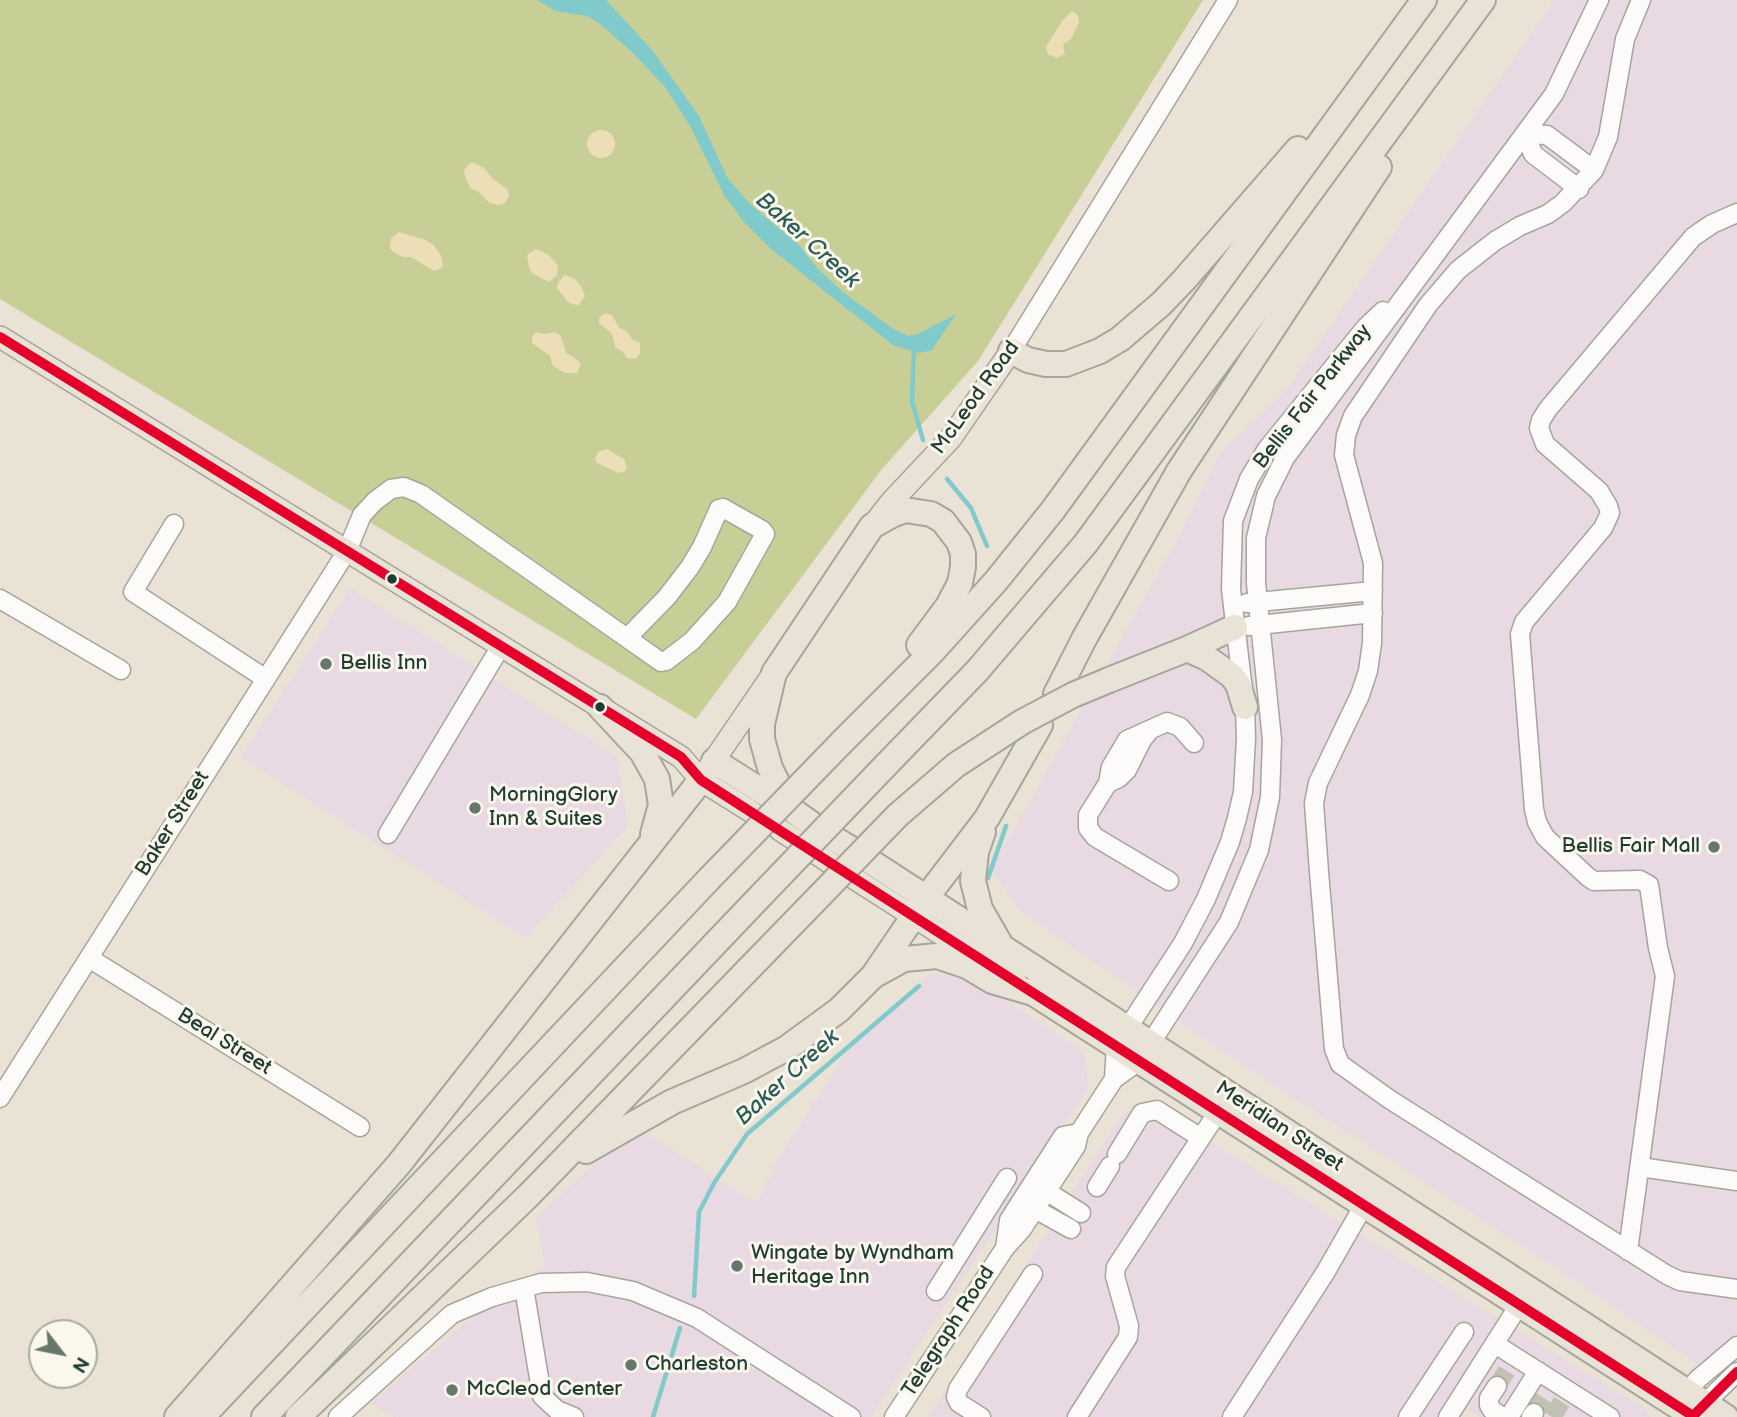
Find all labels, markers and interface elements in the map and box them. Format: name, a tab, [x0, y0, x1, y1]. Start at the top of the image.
water label: Baker Creek	[749, 187, 865, 295]
street label: Bellis Fair Parkway	[1249, 320, 1377, 474]
street label: McLeod Road	[927, 337, 1025, 459]
unlabelled marker	[385, 572, 399, 586]
place label: Bellis Inn	[340, 651, 427, 677]
marker: Bellis Inn	[318, 656, 334, 672]
unlabelled marker	[593, 700, 607, 714]
street label: Baker Street	[131, 767, 215, 881]
place label: MorningGlory Inn & Suites	[489, 783, 618, 833]
marker: MorningGlory Inn & Suites	[467, 800, 483, 816]
place label: Bellis Fair Mall	[1562, 834, 1700, 860]
marker: Bellis Fair Mall	[1706, 839, 1722, 855]
street label: Beal Street	[172, 1003, 276, 1081]
water label: Baker Creek	[730, 1024, 846, 1132]
street label: Meridian Street	[1210, 1076, 1348, 1178]
place label: Wingate by Wyndham Heritage Inn	[751, 1241, 954, 1291]
marker: Wingate by Wyndham Heritage Inn	[729, 1258, 745, 1274]
street label: Telegraph Road	[897, 1262, 1001, 1402]
north arrow	[28, 1319, 98, 1389]
text: N	[66, 1352, 93, 1376]
place label: Charleston	[645, 1352, 748, 1378]
marker: Charleston	[623, 1357, 639, 1373]
place label: McCleod Center	[466, 1377, 622, 1403]
marker: McCleod Center	[444, 1382, 460, 1398]

